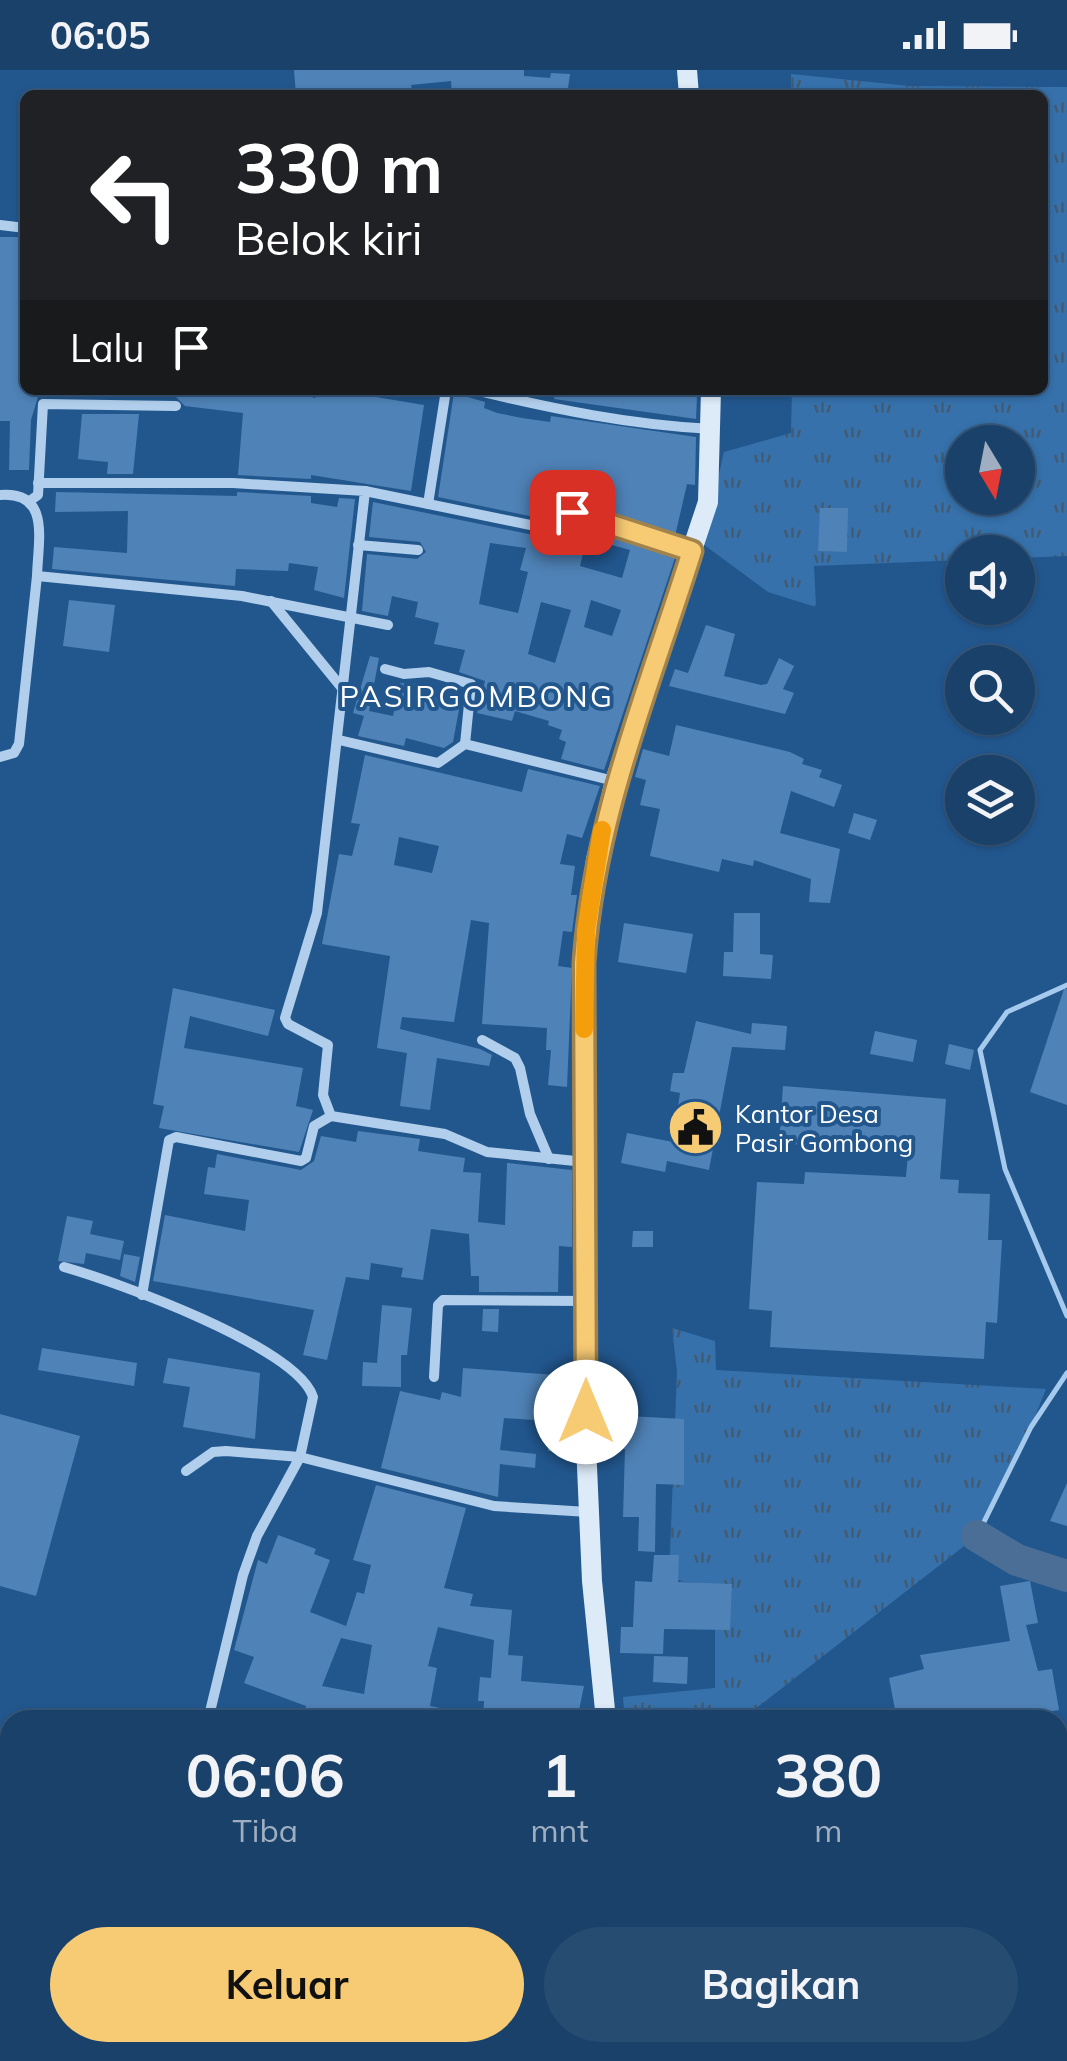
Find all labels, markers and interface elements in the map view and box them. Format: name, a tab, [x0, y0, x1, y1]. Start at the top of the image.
text: 06:05	[50, 11, 151, 59]
text: 330 m	[235, 123, 443, 211]
icon: left	[70, 130, 200, 260]
text: Belok kiri	[235, 210, 422, 266]
icon: arrive	[164, 320, 219, 375]
text: Lalu	[70, 324, 144, 372]
north arrow	[945, 425, 1035, 515]
map controls	[945, 425, 1035, 845]
pin	[530, 470, 615, 555]
icon: arrive	[545, 485, 600, 540]
button: sound	[945, 535, 1035, 625]
button: search	[945, 645, 1035, 735]
district label: PASIRGOMBONG	[339, 677, 615, 715]
button: layers	[945, 755, 1035, 845]
public building icon: Kantor Desa Pasir Gombong	[666, 1097, 726, 1157]
place label: Kantor Desa Pasir Gombong	[735, 1098, 913, 1158]
position arrow	[534, 1360, 638, 1464]
text: 06:06	[186, 1737, 345, 1812]
text: 1	[541, 1737, 577, 1812]
text: 380	[774, 1737, 882, 1812]
text: Tiba	[233, 1810, 298, 1850]
text: mnt	[530, 1810, 588, 1850]
text: m	[814, 1810, 842, 1850]
button: Keluar	[50, 1927, 524, 2042]
button: Bagikan	[544, 1927, 1018, 2042]

